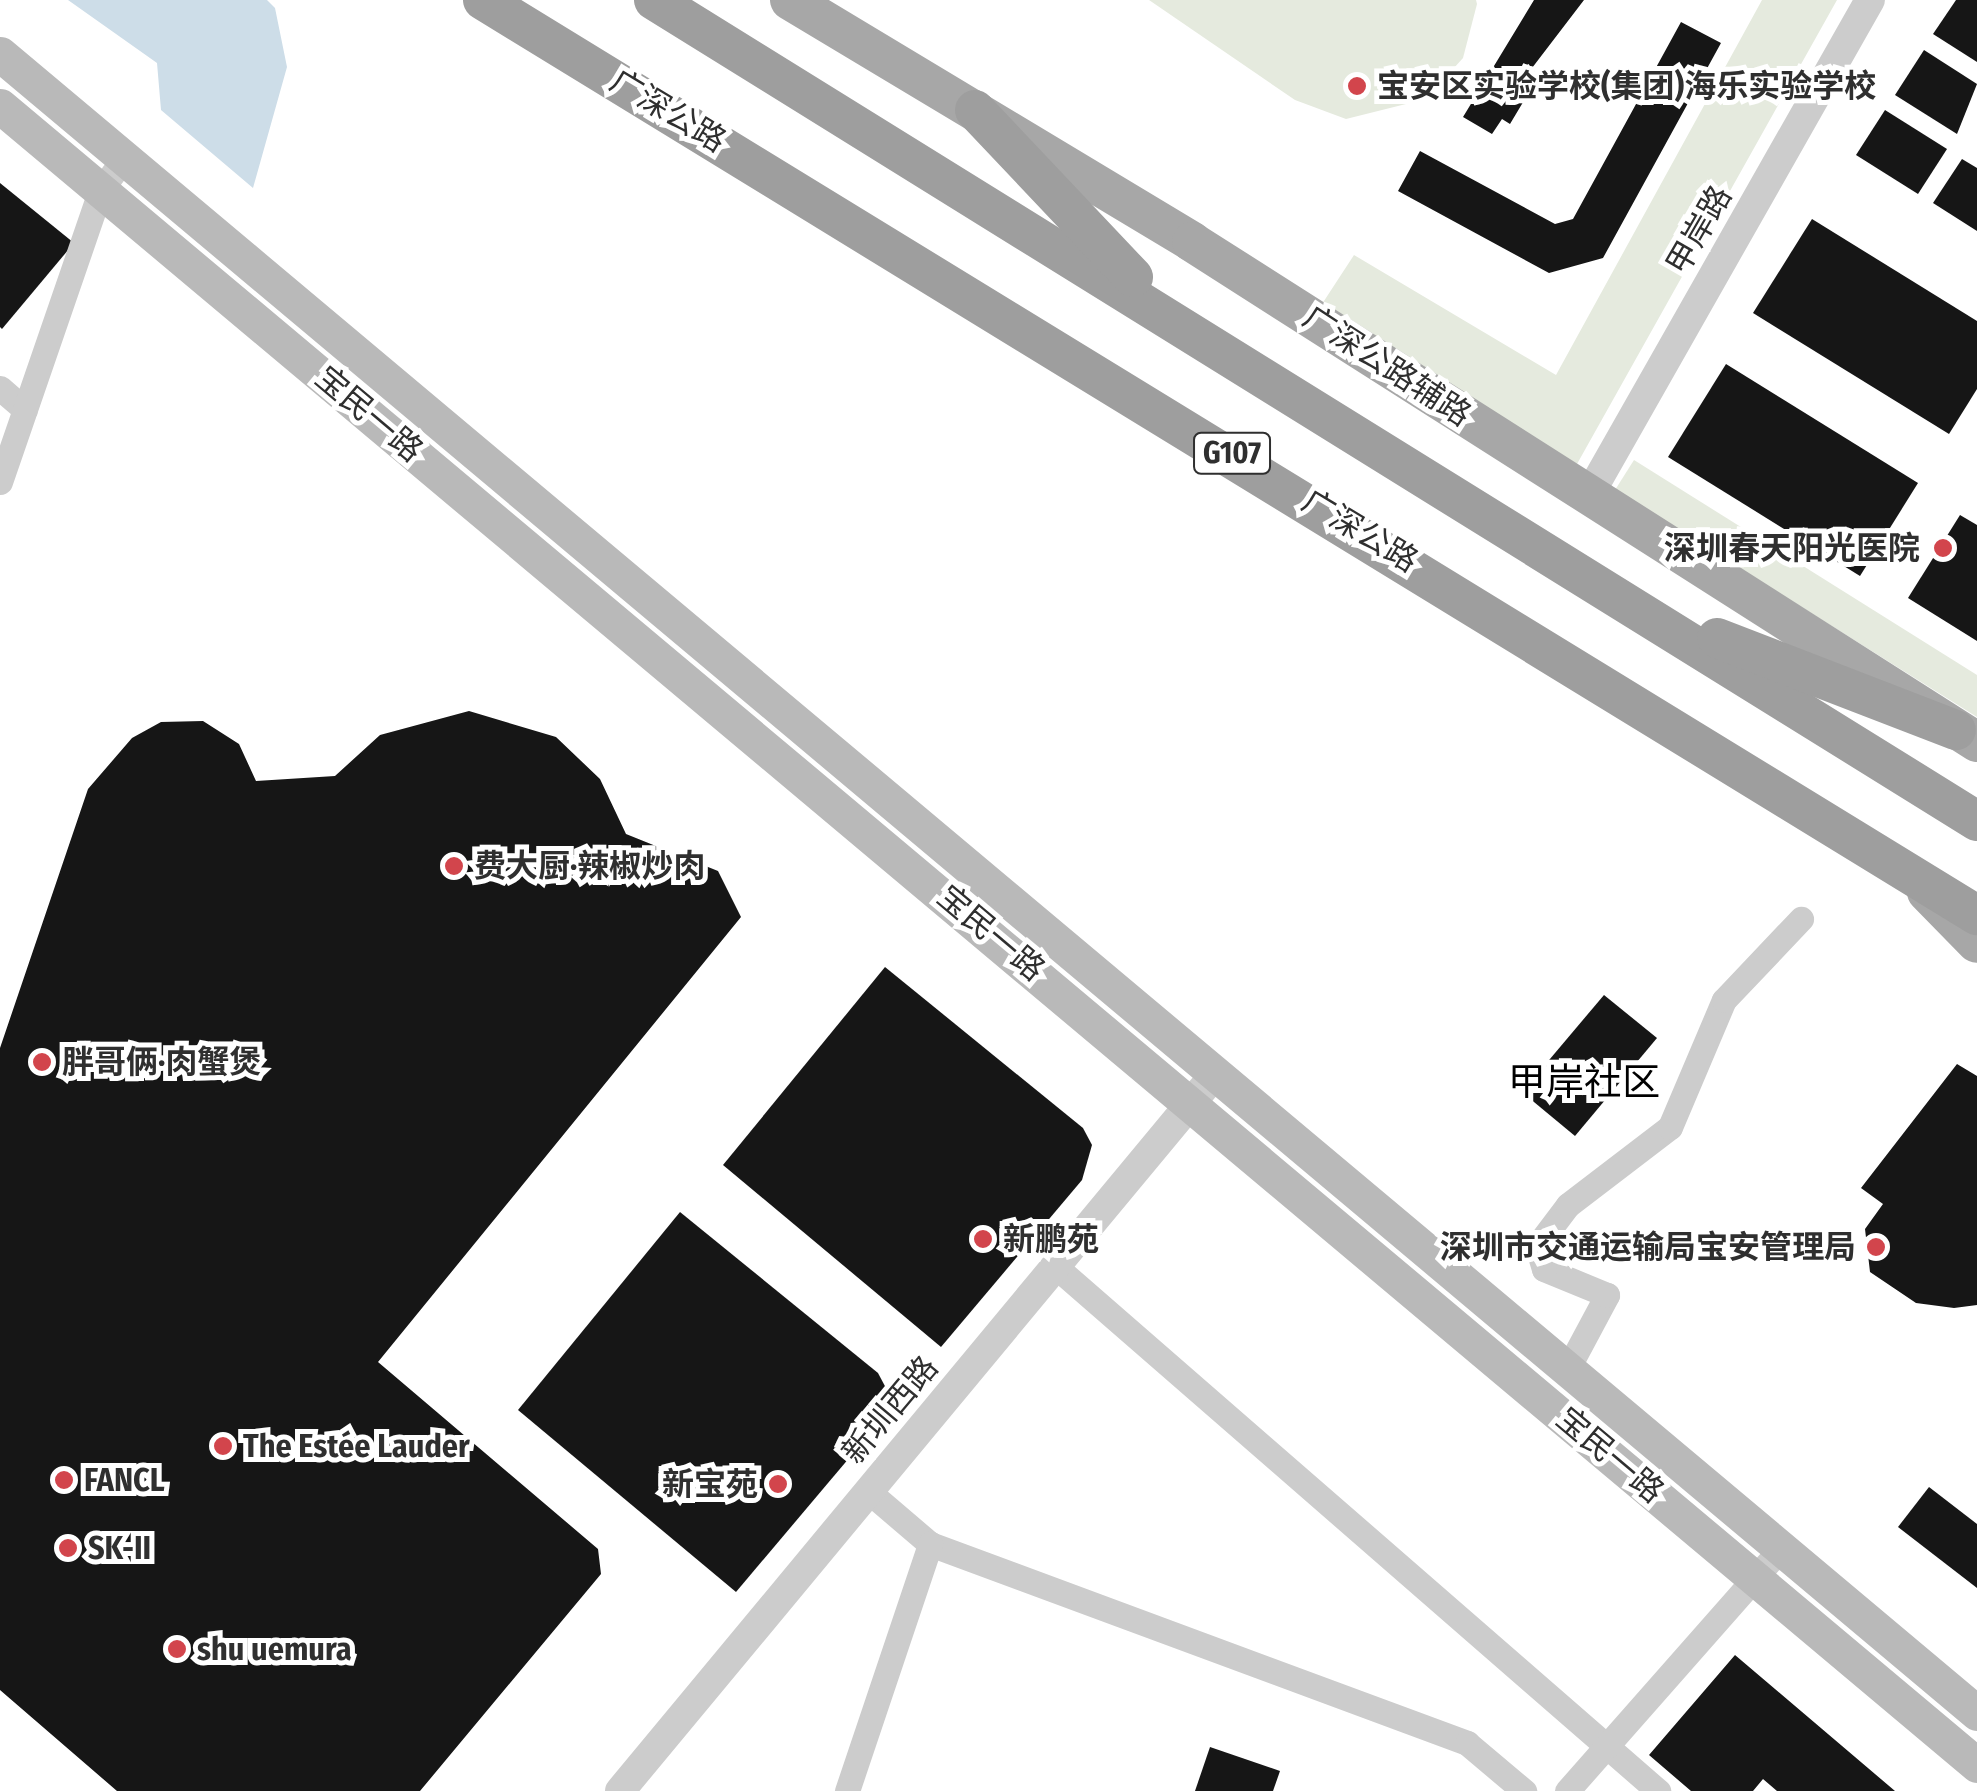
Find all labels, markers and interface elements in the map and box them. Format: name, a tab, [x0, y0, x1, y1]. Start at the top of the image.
street label: 广深公路	[603, 62, 733, 160]
place label: 宝安区实验学校(集团)海乐实验学校	[1377, 67, 1876, 105]
marker: 宝安区实验学校(集团)海乐实验学校	[1346, 75, 1368, 97]
street label: 甲岸路	[1658, 179, 1740, 281]
street label: 广深公路辅路	[1296, 298, 1478, 434]
street label: 宝民一路	[308, 358, 430, 470]
road number: G107	[1192, 428, 1272, 478]
street label: 广深公路	[1295, 482, 1425, 580]
place label: 深圳春天阳光医院	[1664, 529, 1920, 567]
marker: 深圳春天阳光医院	[1930, 535, 1956, 561]
place label: 费大厨·辣椒炒肉	[474, 847, 705, 885]
marker: 费大厨·辣椒炒肉	[443, 855, 465, 877]
street label: 宝民一路	[930, 877, 1052, 989]
place label: 胖哥俩·肉蟹煲	[62, 1043, 261, 1081]
marker: 胖哥俩·肉蟹煲	[31, 1051, 53, 1073]
district label: 甲岸社区	[1508, 1060, 1660, 1106]
place label: 新鹏苑	[1003, 1220, 1099, 1258]
marker: 新鹏苑	[972, 1228, 994, 1250]
place label: 深圳市交通运输局宝安管理局	[1440, 1228, 1856, 1266]
marker: 深圳市交通运输局宝安管理局	[1865, 1236, 1887, 1258]
street label: 新圳西路	[834, 1349, 946, 1471]
street label: 宝民一路	[1549, 1399, 1671, 1511]
place label: The Estée Lauder	[243, 1427, 470, 1465]
marker: The Estée Lauder	[212, 1435, 234, 1457]
place label: FANCL	[84, 1461, 165, 1499]
place label: 新宝苑	[662, 1465, 758, 1503]
marker: FANCL	[53, 1469, 75, 1491]
marker: 新宝苑	[767, 1473, 789, 1495]
place label: SK-II	[88, 1529, 151, 1567]
marker: SK-II	[57, 1537, 79, 1559]
place label: shu uemura	[197, 1630, 352, 1668]
marker: shu uemura	[166, 1638, 188, 1660]

